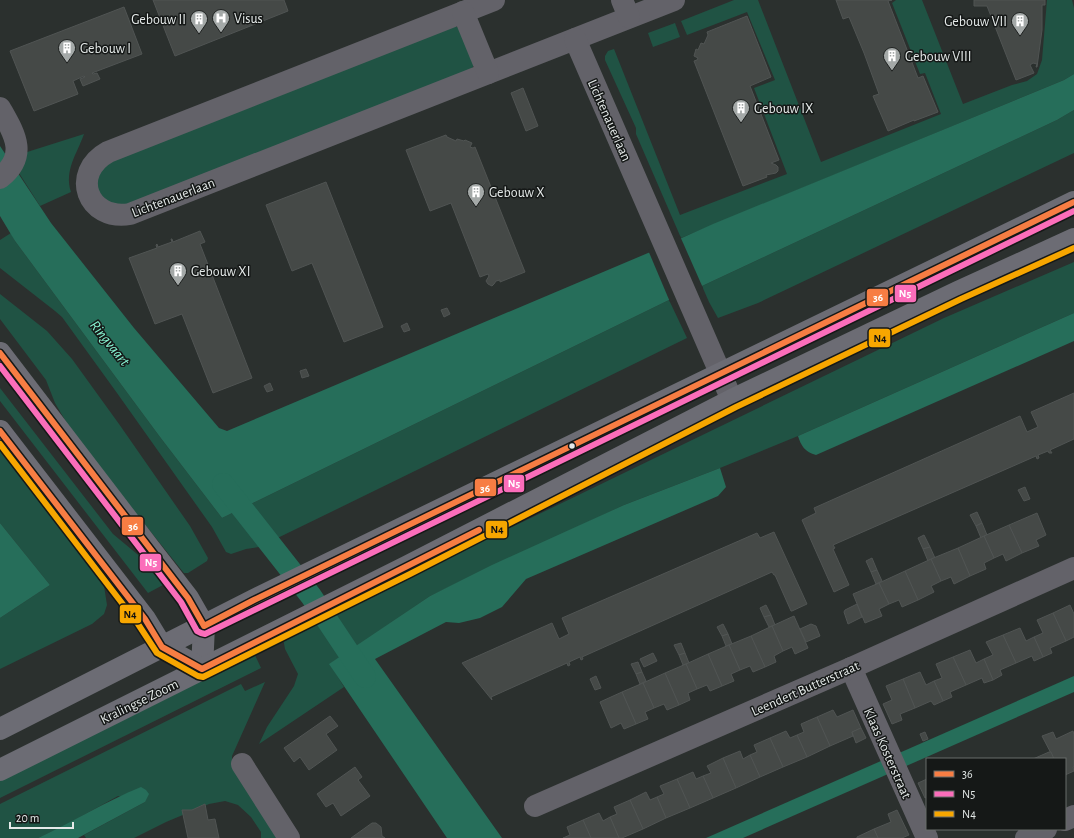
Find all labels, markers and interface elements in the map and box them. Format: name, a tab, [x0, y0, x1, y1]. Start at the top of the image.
hospital icon: Visus	[211, 8, 231, 33]
building icon: Gebouw II	[189, 9, 209, 34]
building icon: Gebouw VII	[1010, 11, 1030, 36]
place label: Visus	[234, 12, 263, 26]
place label: Gebouw II	[131, 13, 186, 27]
place label: Gebouw VII	[944, 15, 1007, 29]
building icon: Gebouw I	[57, 38, 77, 63]
place label: Gebouw I	[80, 42, 131, 56]
building icon: Gebouw VIII	[882, 46, 902, 71]
place label: Gebouw VIII	[905, 50, 972, 64]
street label: Lichtenauerlaan	[585, 77, 633, 163]
building icon: Gebouw IX	[731, 98, 751, 123]
place label: Gebouw IX	[754, 102, 813, 116]
street label: Lichtenauerlaan	[130, 176, 217, 220]
building icon: Gebouw X	[466, 182, 486, 207]
place label: Gebouw X	[489, 186, 545, 200]
building icon: Gebouw XI	[168, 261, 188, 286]
place label: Gebouw XI	[191, 265, 250, 279]
line badge: N5	[894, 284, 917, 303]
line badge: 36	[866, 288, 889, 307]
text: N5	[899, 288, 911, 299]
text: 36	[873, 292, 883, 303]
water label: Ringvaart	[87, 318, 132, 369]
line badge: N4	[868, 328, 891, 348]
text: N4	[873, 333, 887, 344]
unlabelled marker	[567, 441, 577, 451]
line badge: N5	[503, 474, 525, 493]
line badge: 36	[474, 478, 497, 497]
text: N5	[508, 478, 520, 489]
text: 36	[480, 483, 490, 494]
line badge: 36	[121, 516, 144, 536]
line badge: N4	[485, 520, 508, 539]
text: 36	[128, 521, 138, 532]
text: N4	[490, 524, 504, 535]
line badge: N5	[139, 553, 162, 572]
text: N5	[145, 557, 157, 568]
line badge: N4	[119, 604, 142, 624]
text: N4	[123, 609, 137, 620]
street label: Leendert Butterstraat	[749, 659, 862, 719]
street label: Kralingse Zoom	[98, 677, 181, 727]
street label: Klaas Kosterstraat	[861, 706, 914, 801]
legend	[926, 758, 1066, 830]
text: 36	[962, 768, 973, 780]
text: N5	[962, 788, 975, 800]
scale bar	[10, 804, 73, 830]
text: N4	[962, 808, 976, 820]
text: 20 m	[16, 812, 39, 824]

